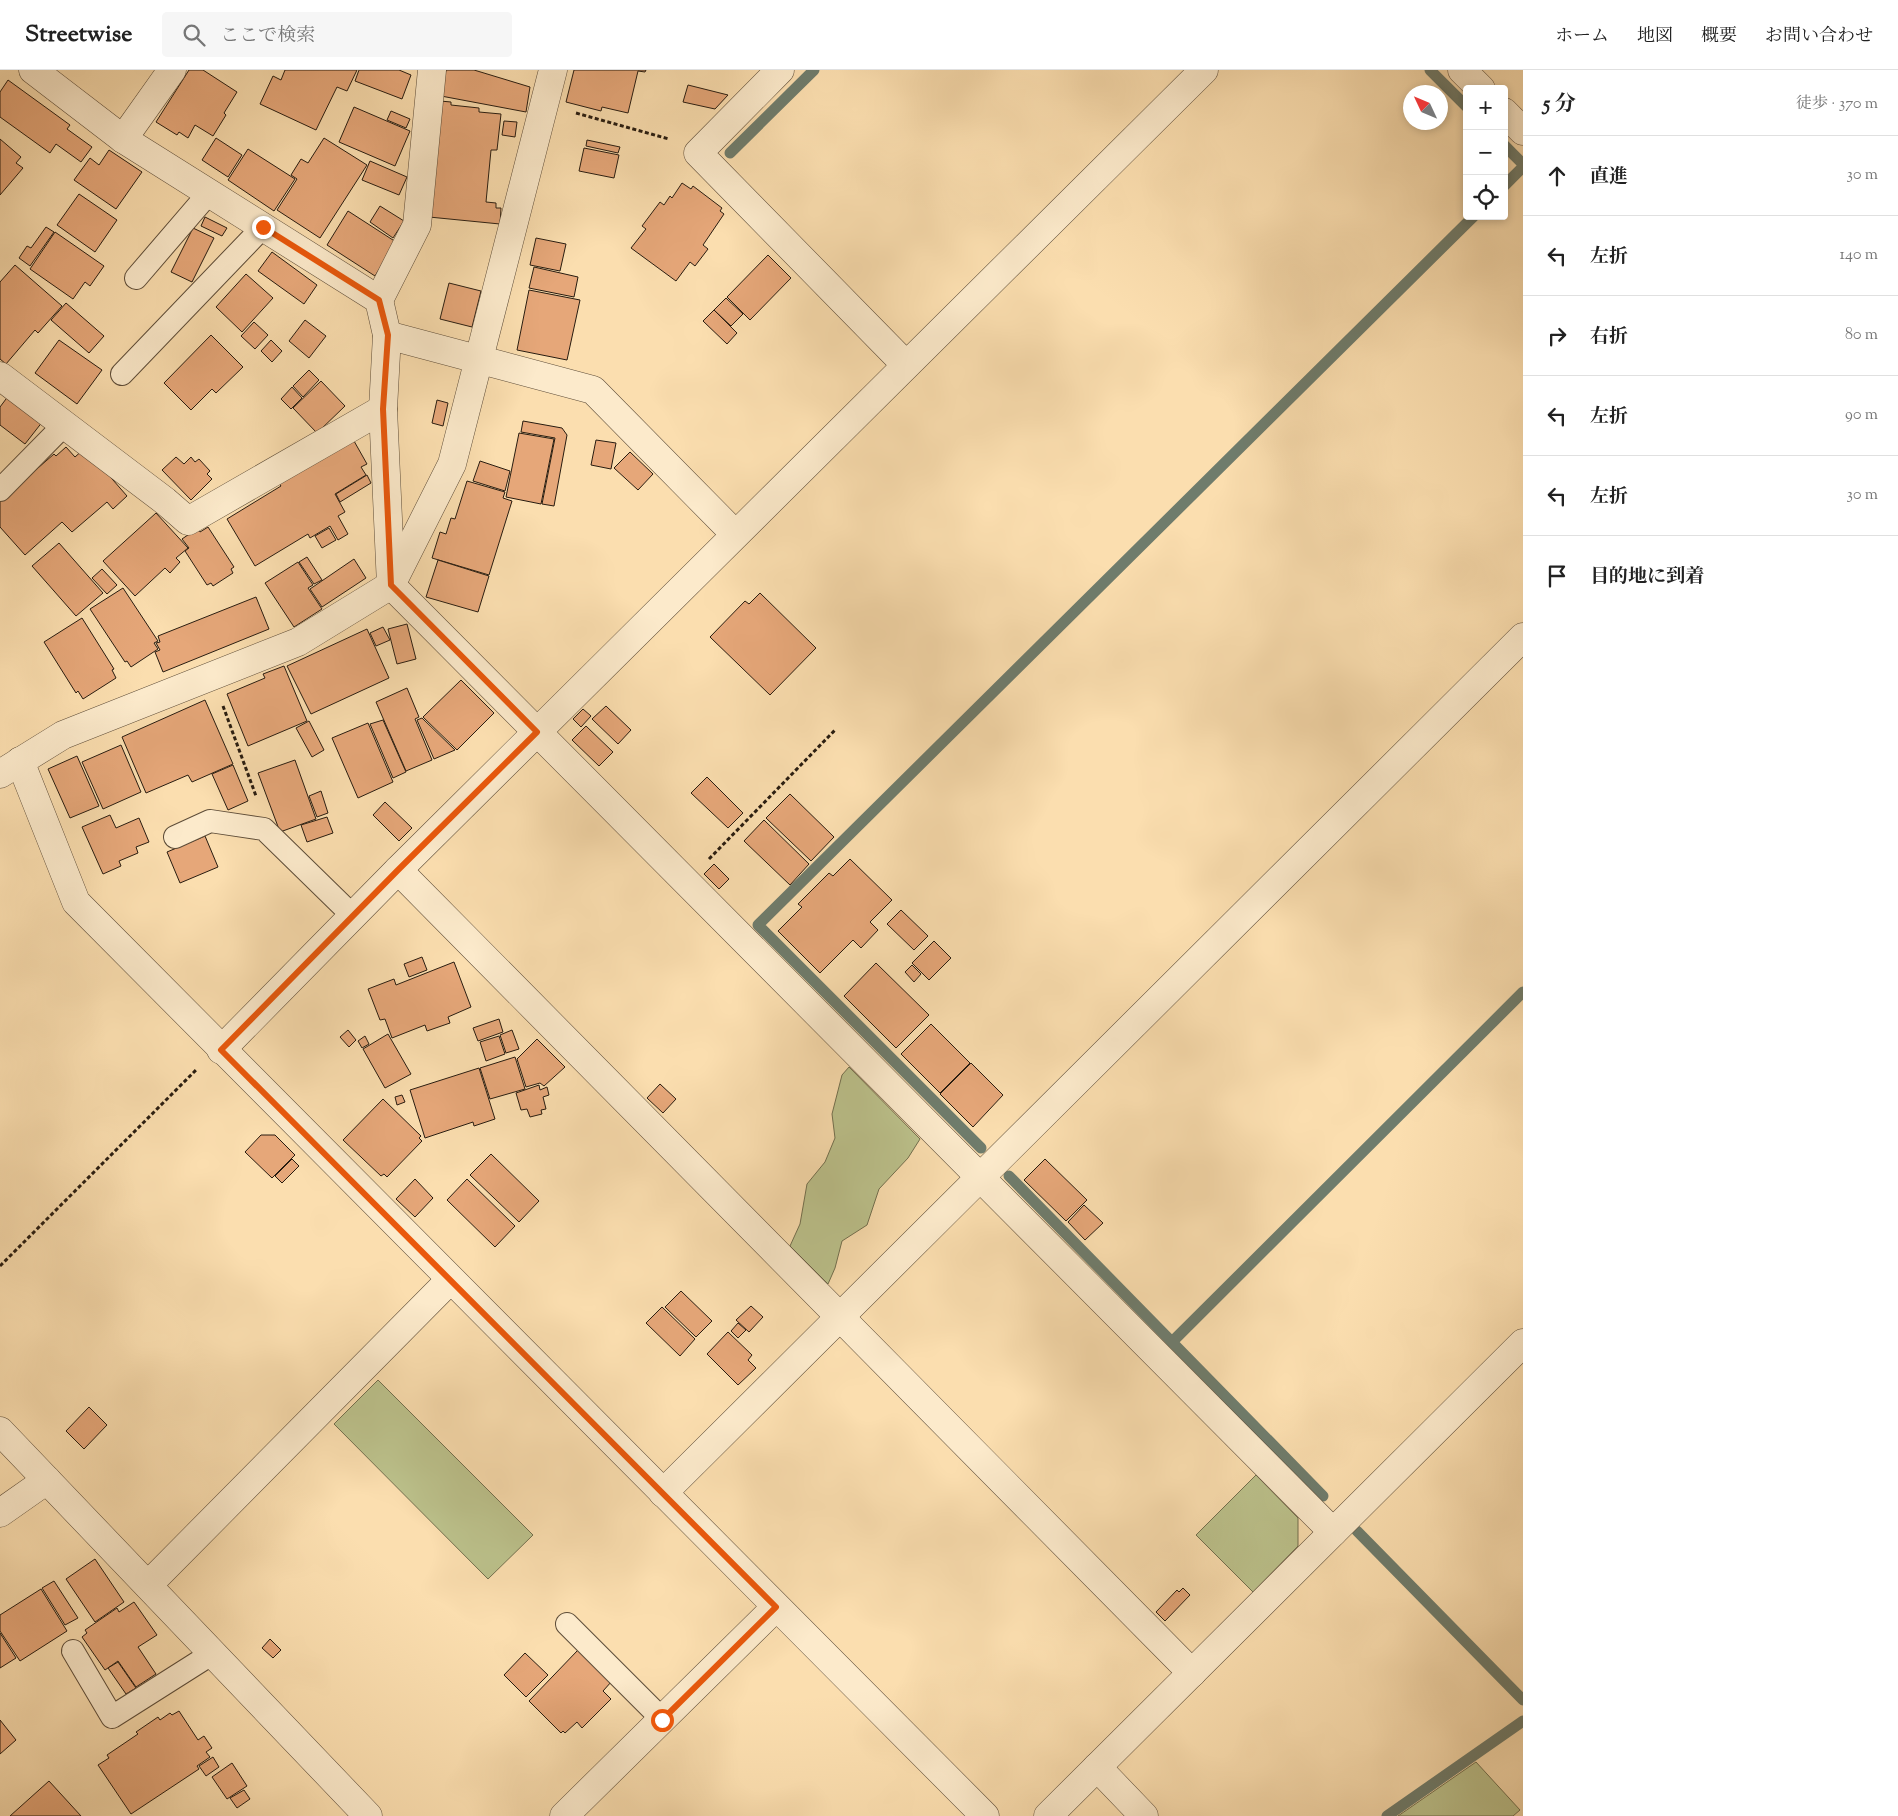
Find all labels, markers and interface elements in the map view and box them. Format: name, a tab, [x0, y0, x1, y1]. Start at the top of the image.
search box	[162, 12, 512, 57]
text: Streetwise	[25, 18, 132, 52]
icon: search	[180, 21, 208, 49]
text: ここで検索	[220, 23, 315, 50]
text: ホーム	[1555, 24, 1609, 50]
text: 地図	[1637, 24, 1673, 50]
text: 概要	[1701, 24, 1737, 50]
text: お問い合わせ	[1765, 24, 1873, 50]
north arrow	[1403, 85, 1448, 130]
map controls	[1463, 85, 1508, 220]
button: +	[1463, 85, 1508, 130]
text: 5 分	[1543, 90, 1576, 120]
text: 徒歩 · 370 m	[1796, 93, 1878, 116]
button: −	[1463, 130, 1508, 175]
icon: ahead	[1543, 162, 1571, 190]
text: 直進	[1590, 164, 1628, 191]
text: 30 m	[1847, 164, 1878, 187]
button: locate	[1463, 175, 1508, 220]
route end	[252, 216, 275, 239]
icon: left	[1543, 242, 1571, 270]
text: 左折	[1590, 244, 1628, 271]
text: 140 m	[1840, 244, 1878, 267]
icon: right	[1543, 322, 1571, 350]
text: 右折	[1590, 324, 1628, 351]
text: 80 m	[1845, 324, 1878, 347]
icon: left	[1543, 402, 1571, 430]
text: 左折	[1590, 404, 1628, 431]
text: 90 m	[1845, 404, 1878, 427]
icon: left	[1543, 482, 1571, 510]
text: 左折	[1590, 484, 1628, 511]
text: 30 m	[1847, 484, 1878, 507]
icon: arrive	[1543, 562, 1571, 590]
text: 目的地に到着	[1590, 564, 1704, 591]
route start	[651, 1709, 674, 1732]

